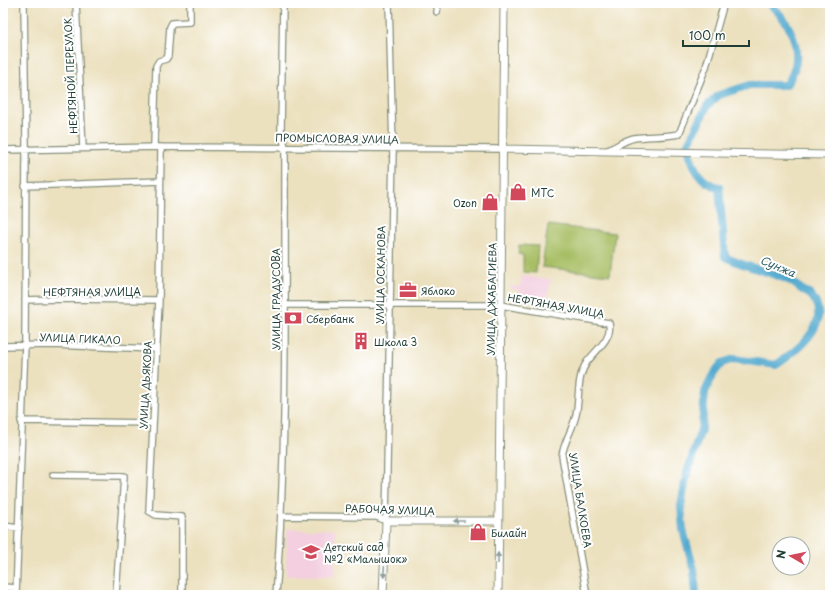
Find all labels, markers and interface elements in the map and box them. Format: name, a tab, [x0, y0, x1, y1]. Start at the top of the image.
street label: НЕФТЯНОЙ ПЕРЕУЛОК	[59, 17, 81, 134]
scale bar	[683, 22, 749, 48]
text: 100 m	[689, 26, 726, 44]
street label: ПРОМЫСЛОВАЯ УЛИЦА	[275, 129, 399, 147]
shop icon: МТС	[508, 182, 528, 202]
place label: МТС	[531, 185, 554, 200]
shop icon: Ozon	[480, 192, 500, 212]
place label: Ozon	[453, 195, 477, 210]
street label: УЛИЦА ОСКАНОВА	[372, 226, 388, 324]
street label: УЛИЦА ДЖАБАГИЕВА	[483, 243, 499, 355]
street label: УЛИЦА ГРАДУСОВА	[268, 248, 283, 350]
water label: Сунжа	[758, 251, 799, 281]
office icon: Яблоко	[398, 280, 418, 300]
place label: Яблоко	[421, 283, 456, 298]
street label: НЕФТЯНАЯ УЛИЦА	[43, 284, 141, 299]
street label: НЕФТЯНАЯ УЛИЦА	[506, 289, 606, 321]
bank icon: Сбербанк	[283, 308, 303, 328]
place label: Сбербанк	[306, 311, 354, 326]
street label: УЛИЦА ГИКАЛО	[39, 329, 121, 347]
building icon: Школа 3	[351, 331, 371, 351]
place label: Школа 3	[374, 334, 417, 349]
street label: УЛИЦА ДЬЯКОВА	[135, 340, 155, 430]
street label: УЛИЦА БАЛКОЕВА	[566, 451, 596, 549]
street label: РАБОЧАЯ УЛИЦА	[345, 500, 435, 518]
one-way arrow	[452, 518, 465, 524]
shop icon: Билайн	[468, 522, 488, 542]
place label: Билайн	[491, 525, 527, 540]
north arrow	[771, 536, 811, 576]
place label: Детский сад №2 «Малышок»	[323, 539, 407, 566]
school or university icon: Детский сад №2 «Малышок»	[301, 542, 321, 562]
text: N	[772, 548, 790, 560]
one-way arrow	[495, 551, 501, 564]
one-way arrow	[381, 566, 387, 579]

